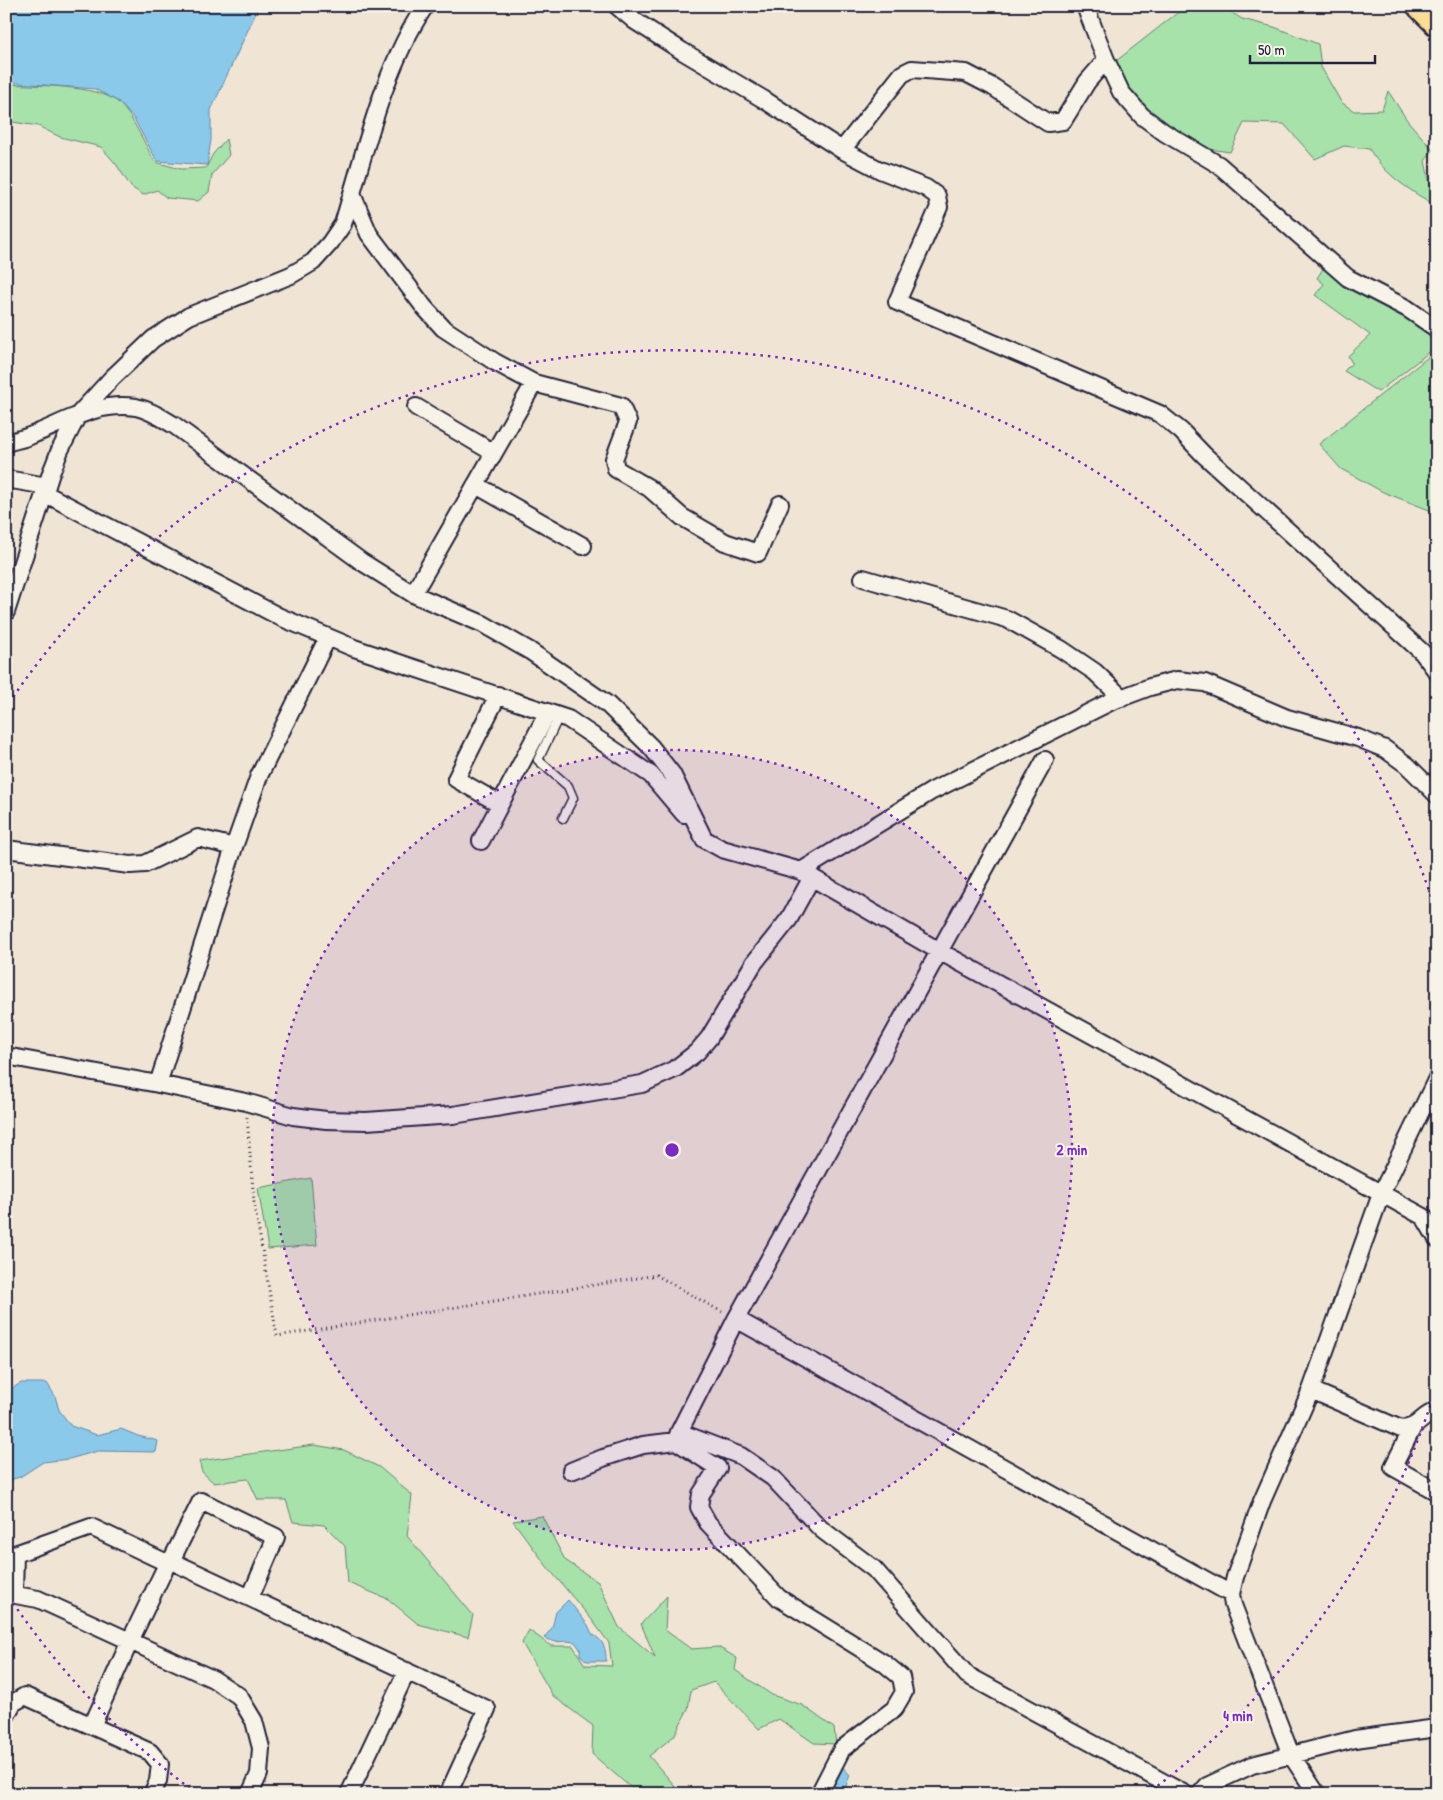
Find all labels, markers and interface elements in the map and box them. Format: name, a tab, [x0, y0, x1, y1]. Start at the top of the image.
scale bar	[1250, 32, 1376, 64]
text: 50 m	[1258, 39, 1285, 60]
text: 2 min	[1057, 1139, 1088, 1160]
centre of rings	[663, 1141, 681, 1159]
text: 4 min	[1223, 1705, 1253, 1726]

